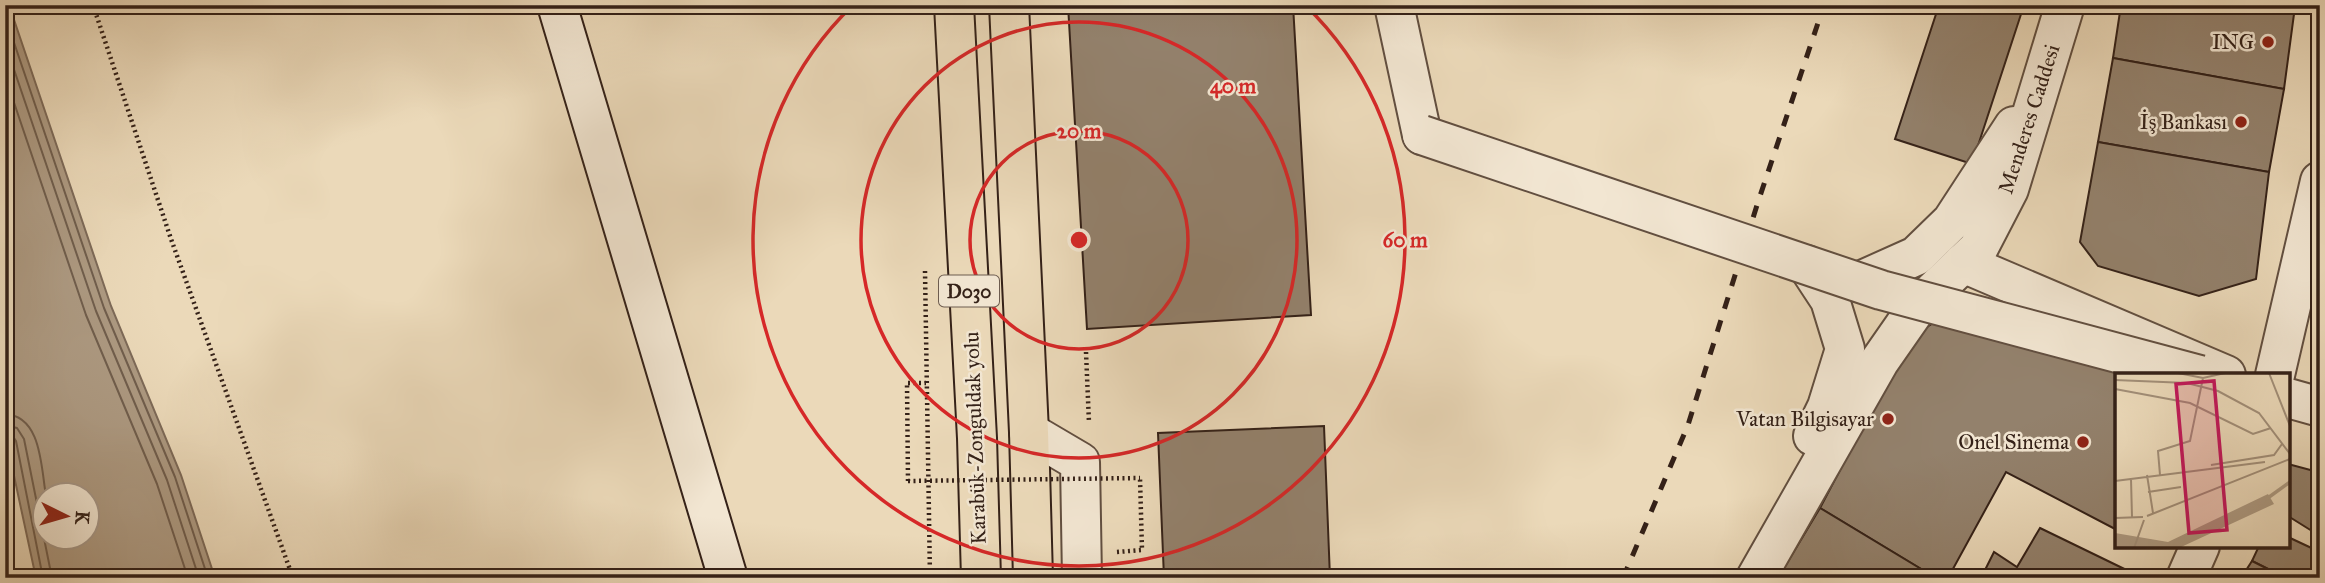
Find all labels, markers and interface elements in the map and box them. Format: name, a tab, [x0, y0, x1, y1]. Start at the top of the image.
place label: ING	[2212, 29, 2254, 55]
marker: ING	[2260, 34, 2276, 50]
street label: Menderes Caddesi	[1993, 41, 2066, 197]
text: 40 m	[1210, 73, 1256, 99]
place label: İş Bankası	[2140, 109, 2227, 135]
marker: İş Bankası	[2233, 114, 2249, 130]
text: 20 m	[1057, 118, 1102, 144]
text: 60 m	[1382, 227, 1428, 253]
centre of rings	[1067, 228, 1091, 252]
road number: D030	[939, 276, 999, 306]
street label: Karabük-Zonguldak yolu	[958, 331, 992, 545]
inset map	[2115, 373, 2290, 548]
place label: Vatan Bilgisayar	[1735, 406, 1874, 432]
marker: Vatan Bilgisayar	[1880, 411, 1896, 427]
place label: Onel Sinema	[1958, 429, 2069, 455]
marker: Onel Sinema	[2075, 434, 2091, 450]
north arrow	[32, 482, 102, 552]
text: K	[70, 510, 94, 527]

